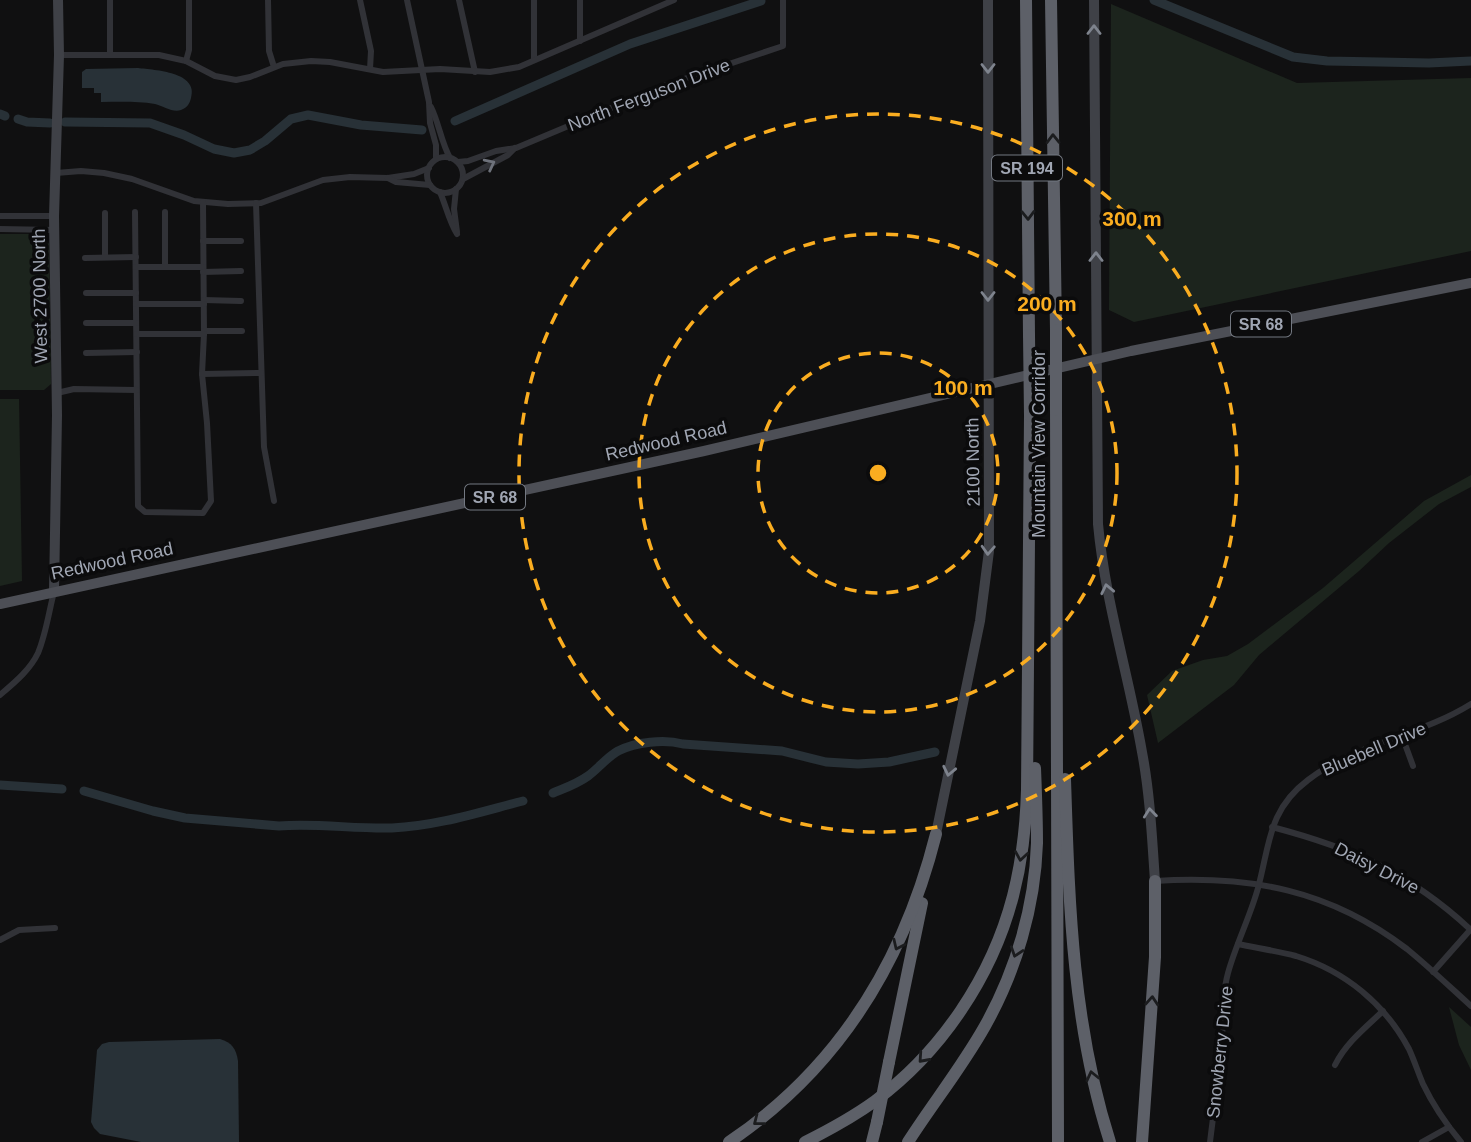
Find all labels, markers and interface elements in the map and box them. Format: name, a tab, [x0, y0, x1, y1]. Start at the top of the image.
one-way arrow	[1087, 24, 1102, 35]
street label: North Ferguson Drive	[565, 55, 733, 135]
one-way arrow	[980, 63, 996, 74]
one-way arrow	[1045, 134, 1061, 144]
road number: SR 194	[992, 156, 1062, 180]
one-way arrow	[483, 159, 495, 173]
text: 300 m	[1102, 207, 1162, 230]
one-way arrow	[1020, 210, 1036, 221]
street label: West 2700 North	[29, 228, 51, 364]
one-way arrow	[1088, 252, 1104, 262]
one-way arrow	[980, 291, 996, 301]
text: 200 m	[1017, 292, 1077, 315]
road number: SR 68	[1231, 312, 1291, 336]
street label: Mountain View Corridor	[1029, 350, 1049, 538]
text: 100 m	[933, 376, 993, 399]
street label: Redwood Road	[603, 417, 729, 465]
street label: 2100 North	[962, 417, 984, 507]
centre of rings	[866, 461, 890, 485]
road number: SR 68	[465, 484, 525, 510]
street label: Redwood Road	[49, 538, 175, 584]
one-way arrow	[981, 545, 996, 556]
one-way arrow	[1101, 583, 1116, 595]
street label: Bluebell Drive	[1319, 718, 1429, 780]
one-way arrow	[943, 765, 958, 777]
one-way arrow	[1143, 807, 1158, 818]
street label: Daisy Drive	[1331, 838, 1423, 898]
one-way arrow	[1014, 850, 1029, 862]
one-way arrow	[892, 938, 906, 950]
one-way arrow	[1010, 946, 1025, 958]
street label: Snowberry Drive	[1203, 985, 1237, 1119]
one-way arrow	[1144, 995, 1159, 1006]
one-way arrow	[919, 1050, 931, 1063]
one-way arrow	[1086, 1070, 1100, 1082]
one-way arrow	[753, 1113, 766, 1126]

